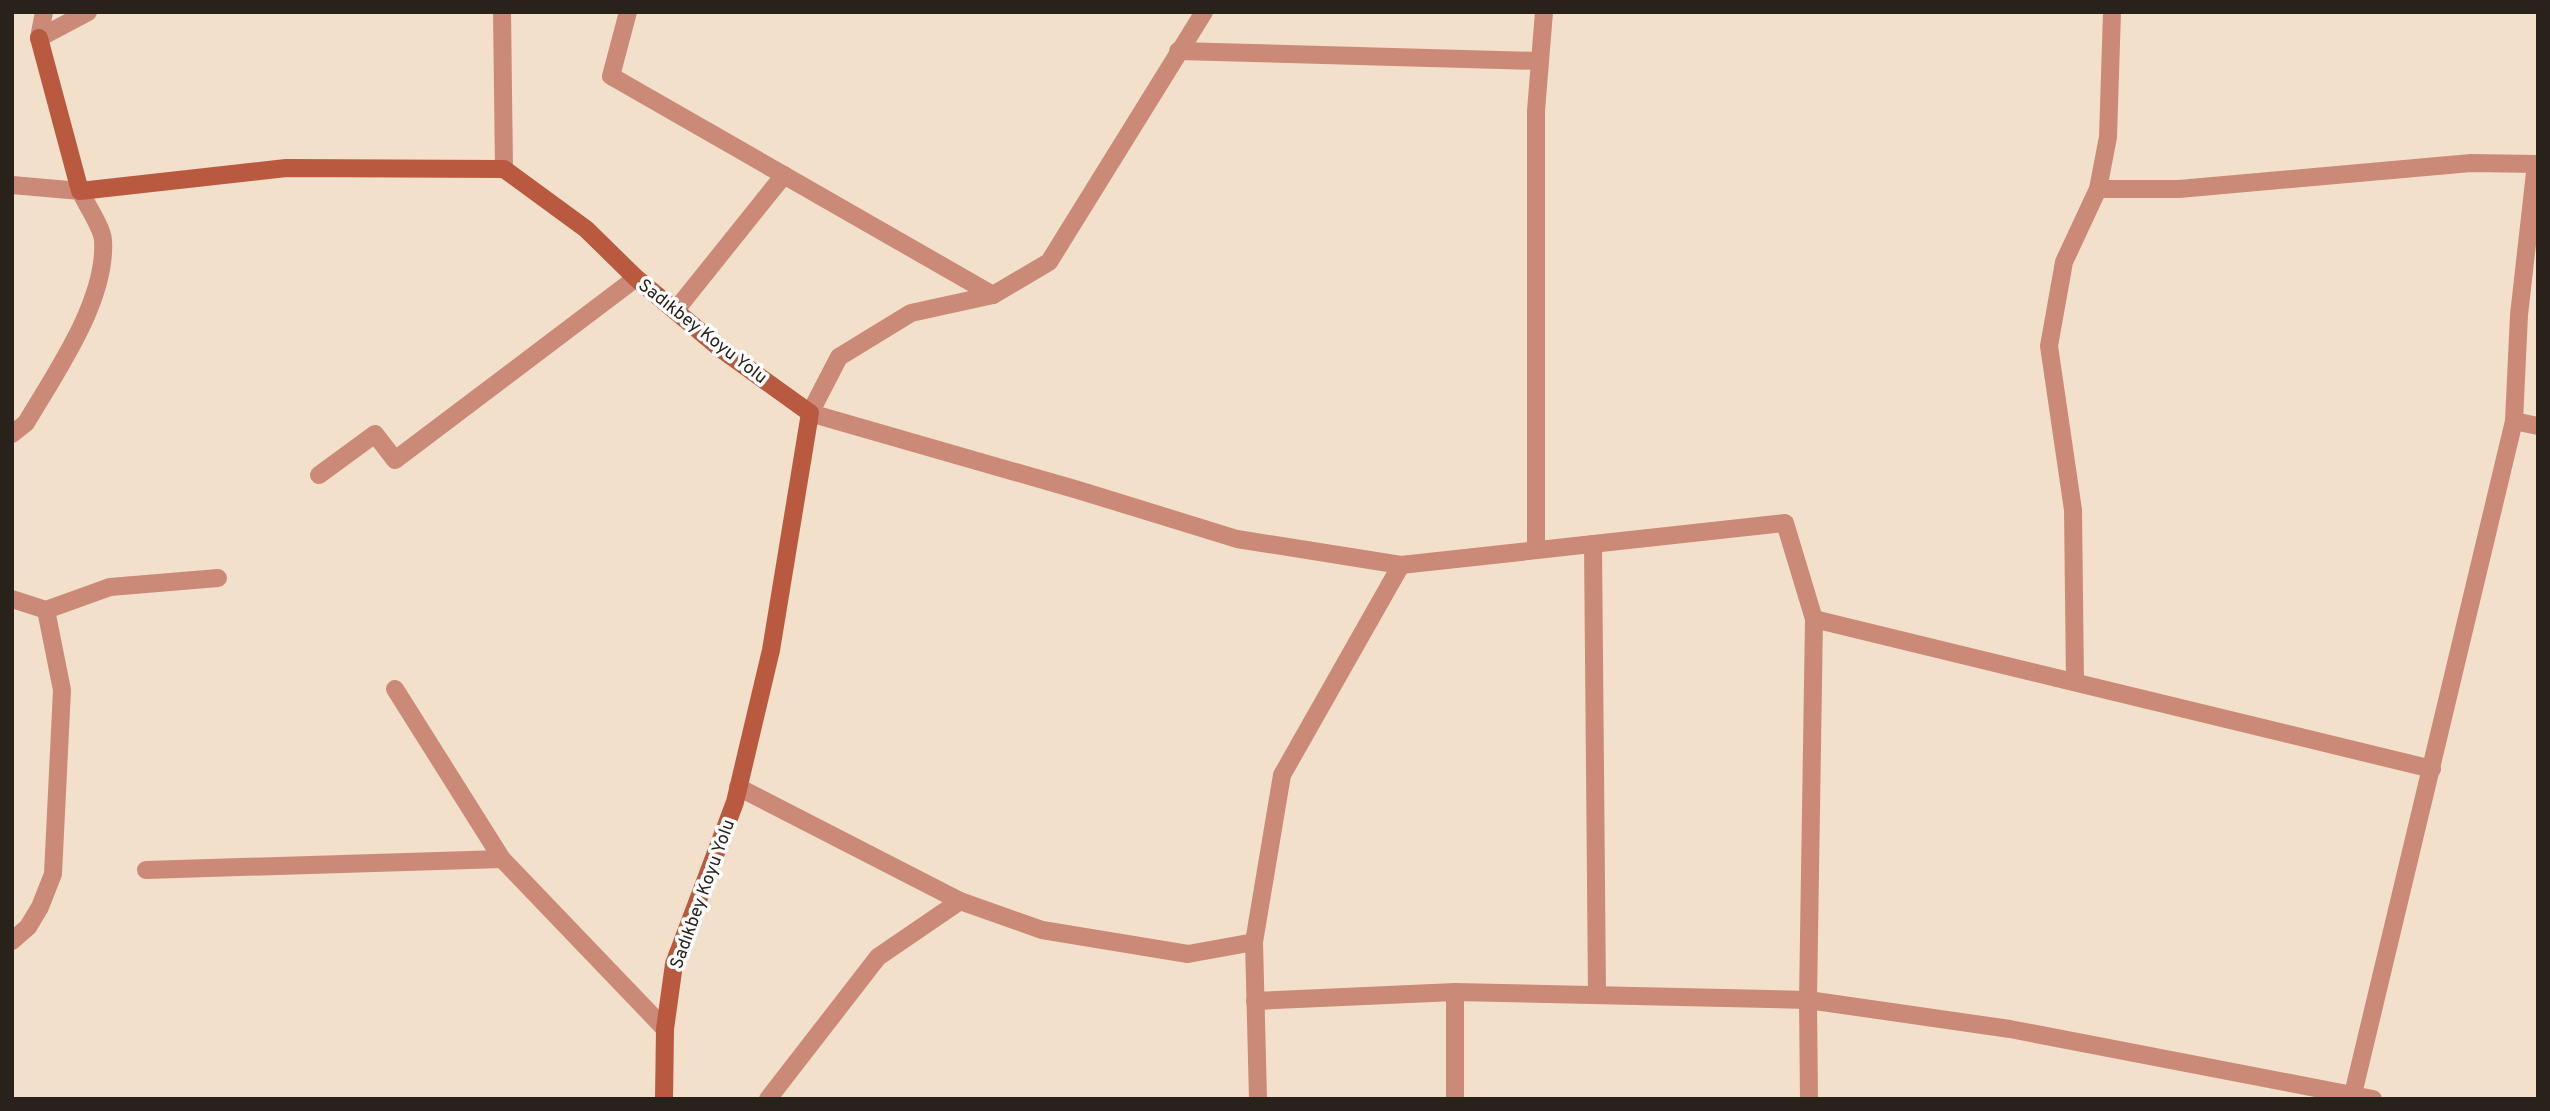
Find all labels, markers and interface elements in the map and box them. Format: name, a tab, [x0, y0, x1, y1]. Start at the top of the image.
street label: Sadıkbey Koyu Yolu	[633, 275, 771, 390]
street label: Sadıkbey Koyu Yolu	[666, 817, 741, 972]

